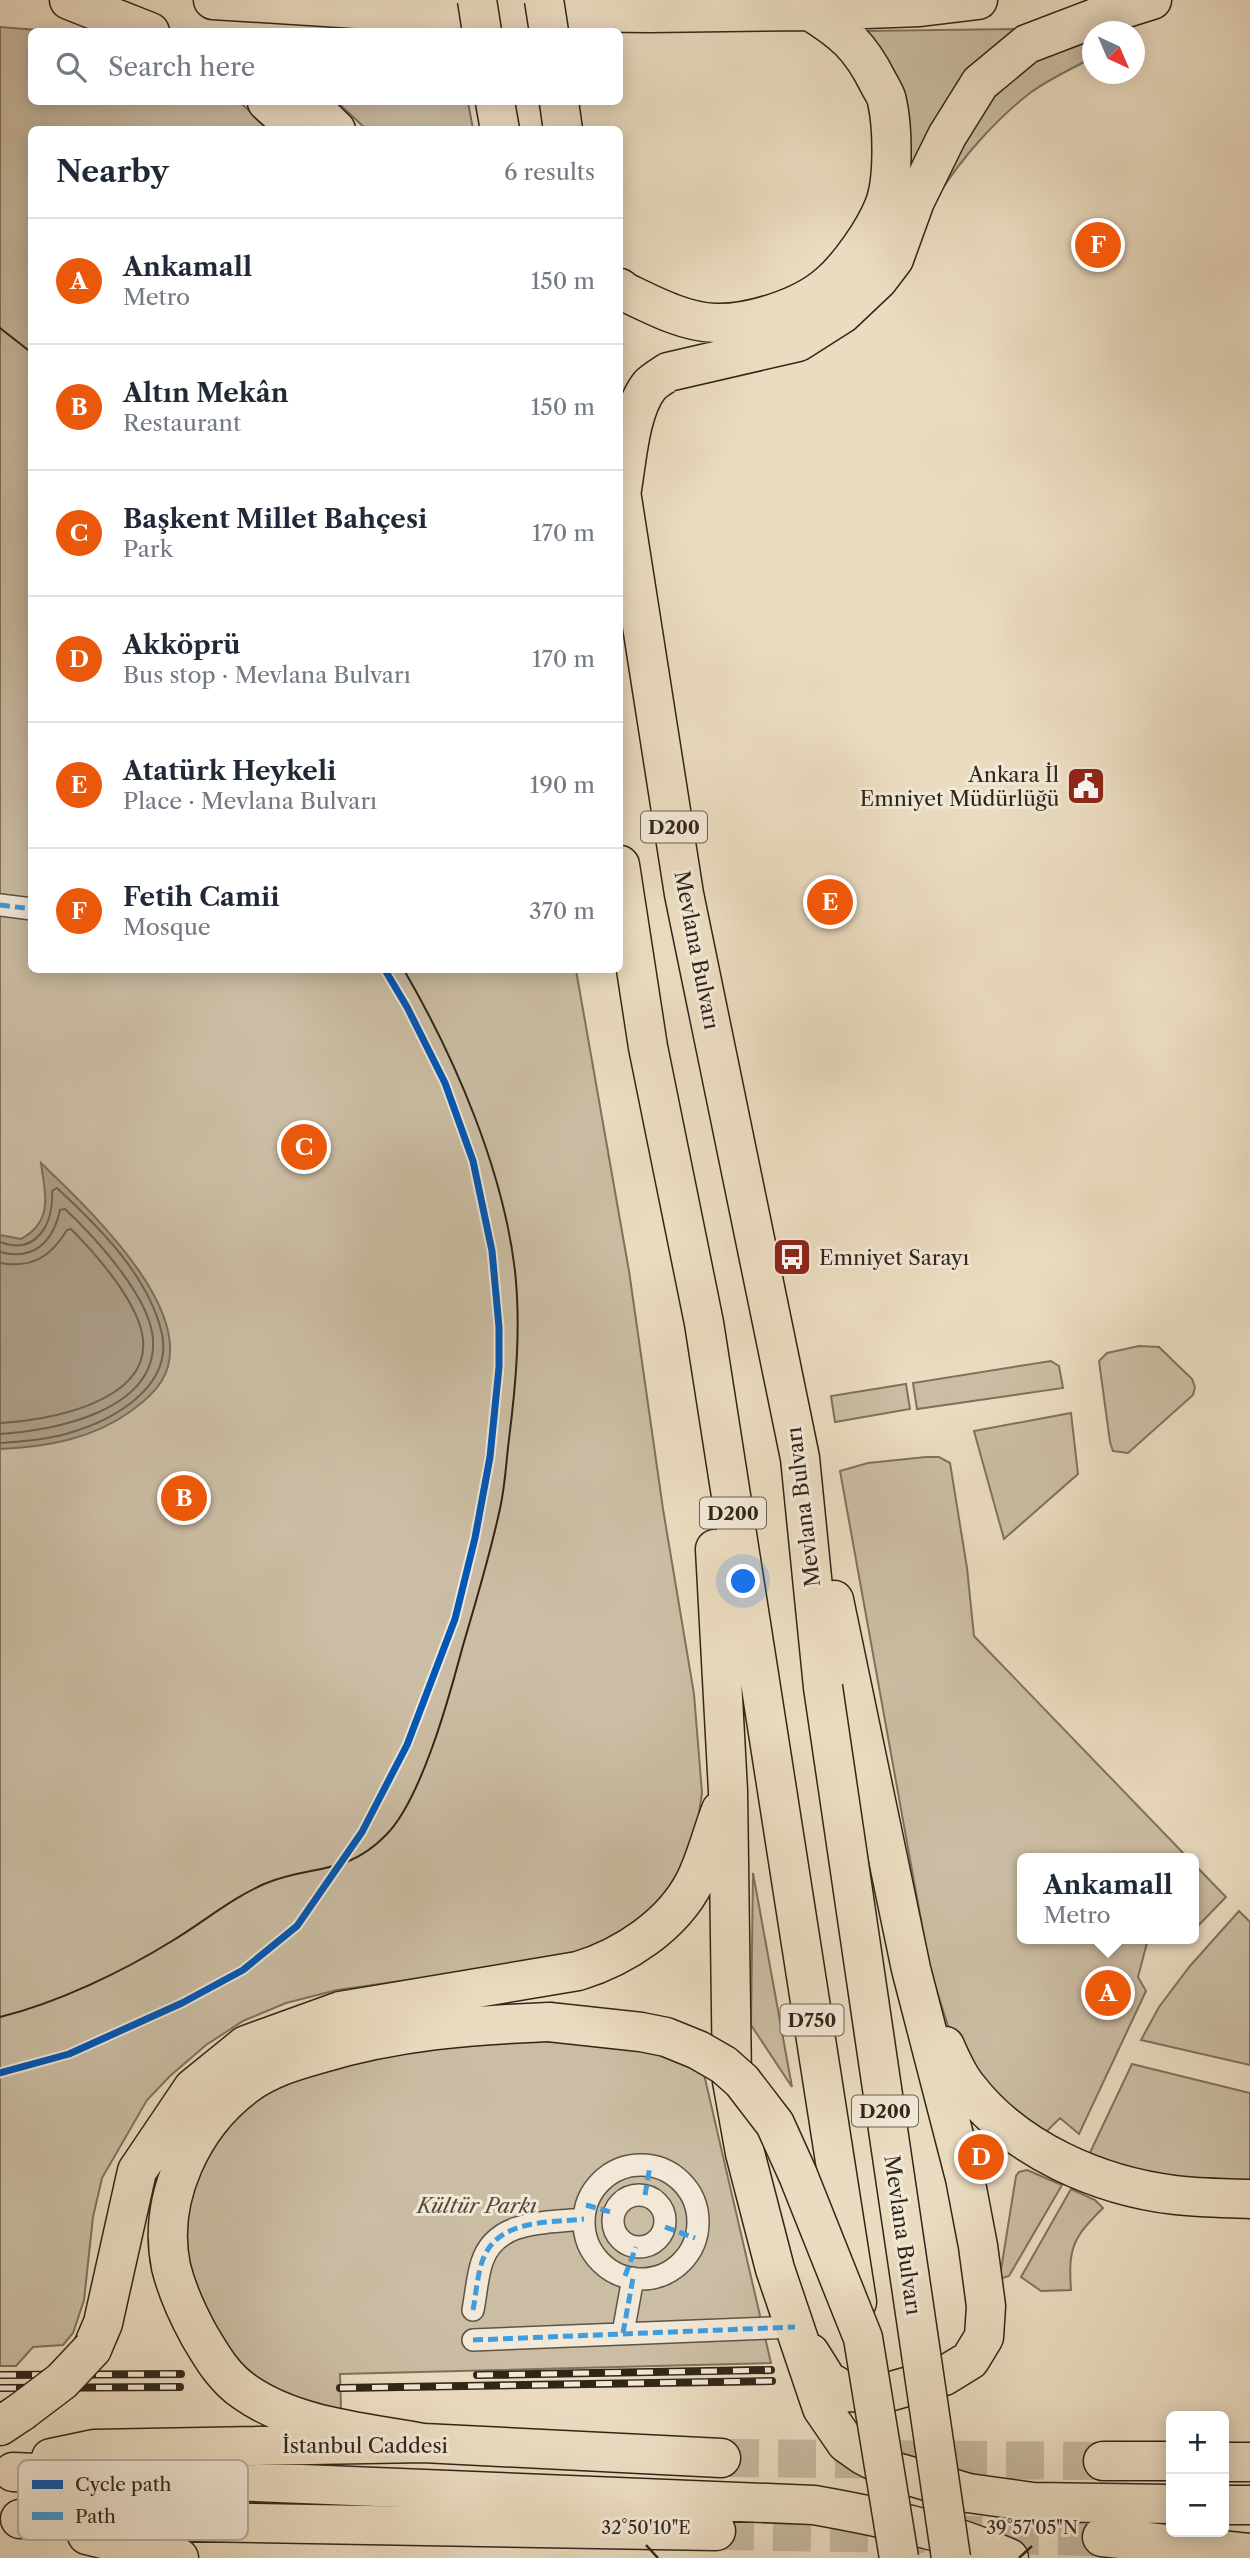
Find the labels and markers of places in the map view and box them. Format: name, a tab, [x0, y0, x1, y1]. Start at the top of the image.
pin: F	[1075, 219, 1121, 271]
place label: Ankara İl Emniyet Müdürlüğü	[860, 762, 1059, 811]
public building icon: Ankara İl Emniyet Müdürlüğü	[1065, 765, 1107, 807]
pin: E	[807, 876, 853, 928]
pin: C	[281, 1121, 327, 1173]
bus stop icon: Emniyet Sarayı	[771, 1236, 813, 1278]
place label: Emniyet Sarayı	[819, 1245, 969, 1270]
pin: B	[161, 1472, 207, 1524]
pin: A	[1085, 1967, 1131, 2019]
pin: D	[958, 2131, 1004, 2183]

